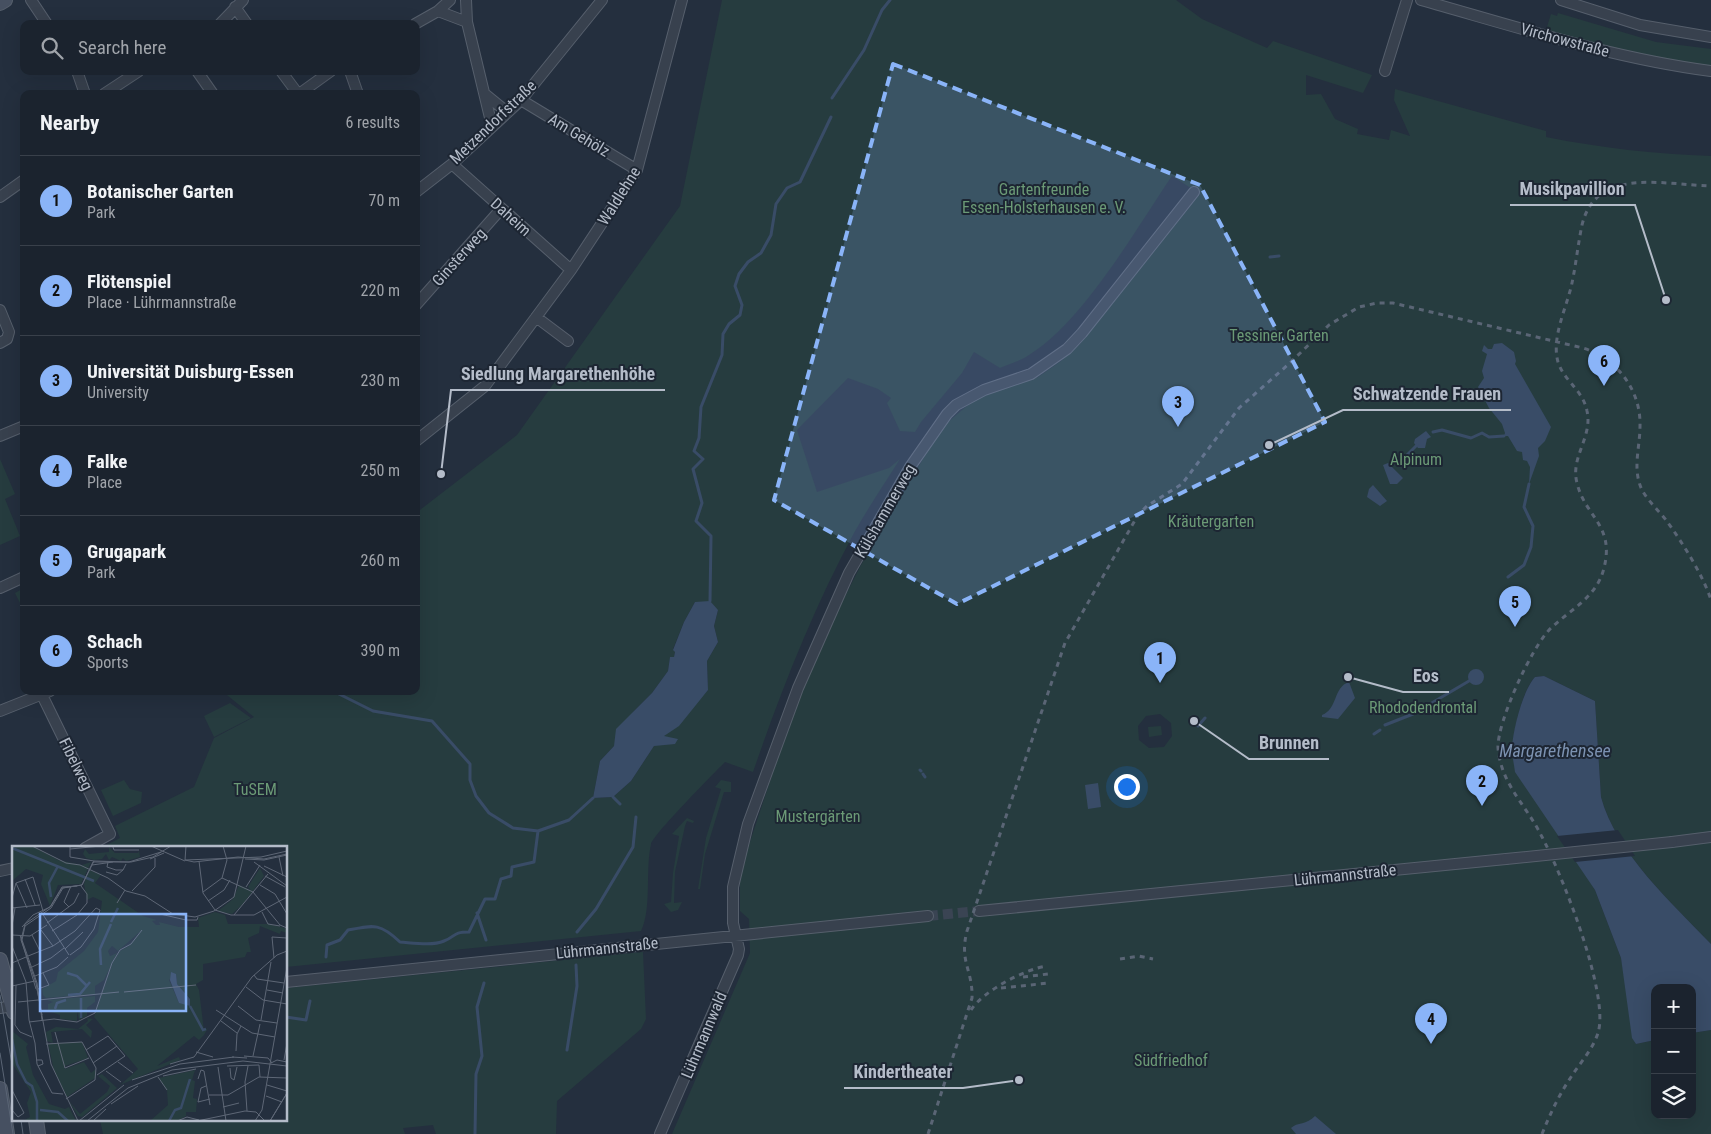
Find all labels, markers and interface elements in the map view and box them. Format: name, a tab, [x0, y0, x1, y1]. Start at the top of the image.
street label: Virchowstraße	[1519, 19, 1611, 61]
search box	[20, 20, 420, 75]
icon: search	[38, 34, 66, 62]
text: Search here	[78, 36, 166, 59]
street label: Metzendorfstraße	[446, 76, 540, 168]
street label: Am Gehölz	[545, 109, 613, 161]
text: Nearby	[40, 111, 99, 135]
text: 6 results	[345, 113, 400, 132]
street label: Waldlehne	[594, 163, 644, 229]
callout: Musikpavillion	[1510, 172, 1635, 205]
text: Musikpavillion	[1519, 178, 1625, 199]
text: Botanischer Garten	[87, 180, 234, 203]
park label: Gartenfreunde Essen-Holsterhausen e. V.	[962, 180, 1126, 217]
text: 1	[52, 191, 60, 210]
text: 70 m	[368, 191, 400, 210]
street label: Daheim	[487, 194, 535, 240]
text: Park	[87, 203, 116, 222]
street label: Ginsterweg	[428, 224, 490, 290]
text: Flötenspiel	[87, 270, 171, 293]
text: 2	[52, 281, 60, 300]
text: 220 m	[361, 281, 400, 300]
text: Place · Lührmannstraße	[87, 293, 236, 312]
park label: Tessiner Garten	[1229, 326, 1329, 345]
pin: 6	[1588, 345, 1620, 386]
callout: Siedlung Margarethenhöhe	[451, 357, 665, 390]
text: Universität Duisburg-Essen	[87, 360, 294, 383]
text: Siedlung Margarethenhöhe	[461, 363, 656, 384]
text: 3	[52, 371, 60, 390]
text: 230 m	[361, 371, 400, 390]
callout: Schwatzende Frauen	[1343, 377, 1511, 410]
text: University	[87, 383, 149, 402]
text: Schwatzende Frauen	[1353, 383, 1501, 404]
pin: 3	[1162, 386, 1194, 427]
text: Falke	[87, 450, 127, 473]
park label: Alpinum	[1390, 450, 1442, 469]
text: 4	[52, 461, 60, 480]
text: 250 m	[361, 461, 400, 480]
street label: Külshammerweg	[851, 461, 919, 561]
text: Place	[87, 473, 122, 492]
park label: Kräutergarten	[1168, 512, 1254, 531]
text: Grugapark	[87, 540, 166, 563]
text: 5	[52, 551, 60, 570]
text: 260 m	[361, 551, 400, 570]
text: Park	[87, 563, 116, 582]
pin: 5	[1499, 586, 1531, 627]
text: Schach	[87, 630, 142, 653]
text: 6	[52, 641, 60, 660]
text: 390 m	[361, 641, 400, 660]
pin: 1	[1144, 642, 1176, 683]
text: Sports	[87, 653, 129, 672]
callout: Eos	[1403, 659, 1449, 692]
text: Eos	[1413, 665, 1439, 686]
park label: Rhododendrontal	[1369, 698, 1477, 717]
callout: Brunnen	[1249, 726, 1329, 759]
text: Brunnen	[1259, 732, 1319, 753]
street label: Fibelweg	[55, 735, 97, 793]
water label: Margarethensee	[1499, 740, 1611, 761]
pin: 2	[1466, 765, 1498, 806]
your location	[1114, 774, 1140, 800]
park label: TuSEM	[233, 780, 277, 799]
park label: Mustergärten	[776, 807, 860, 826]
inset map	[12, 846, 288, 1122]
street label: Lührmannstraße	[1293, 860, 1397, 890]
street label: Lührmannstraße	[555, 933, 659, 963]
map controls	[1651, 984, 1696, 1119]
button: +	[1651, 984, 1696, 1029]
street label: Lührmannwald	[677, 989, 731, 1081]
pin: 4	[1415, 1003, 1447, 1044]
button: −	[1651, 1029, 1696, 1074]
park label: Südfriedhof	[1134, 1051, 1208, 1070]
callout: Kindertheater	[844, 1055, 963, 1088]
text: Kindertheater	[854, 1061, 952, 1082]
button: layers	[1651, 1074, 1696, 1119]

